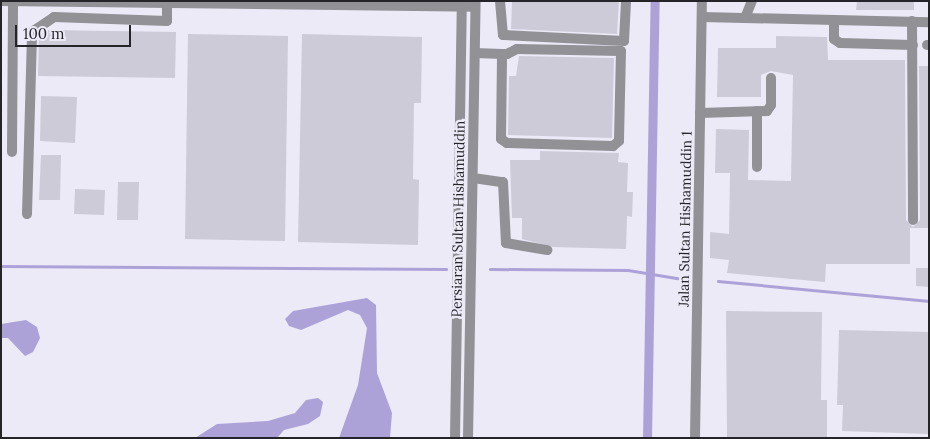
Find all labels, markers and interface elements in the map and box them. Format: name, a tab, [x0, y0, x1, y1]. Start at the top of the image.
scale bar	[18, 15, 134, 47]
text: 100 m	[23, 24, 64, 43]
street label: Persiaran Sultan Hishamuddin	[448, 120, 468, 318]
street label: Jalan Sultan Hishamuddin 1	[675, 131, 695, 307]

